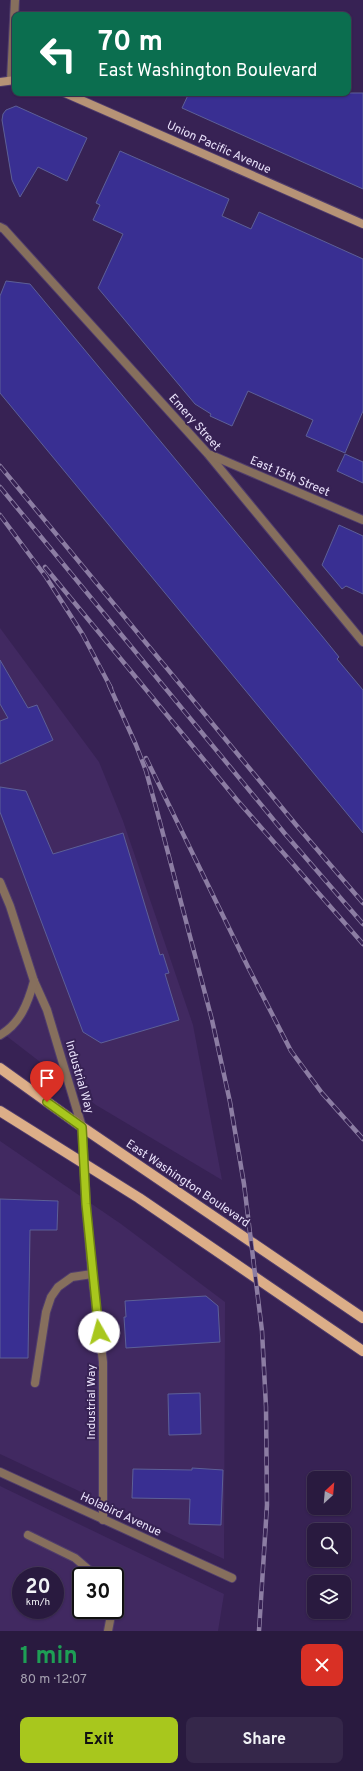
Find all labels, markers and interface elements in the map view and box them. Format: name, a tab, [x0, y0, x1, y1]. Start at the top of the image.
text: 70 m	[98, 25, 163, 61]
icon: left	[32, 28, 84, 80]
text: East Washington Boulevard	[98, 60, 317, 83]
street label: Union Pacific Avenue	[164, 118, 273, 178]
street label: Emery Street	[165, 391, 224, 454]
street label: East 15th Street	[247, 453, 332, 501]
street label: Industrial Way	[61, 1039, 97, 1116]
pin	[30, 1061, 64, 1102]
icon: arrive	[36, 1067, 58, 1089]
street label: East Washington Boulevard	[122, 1136, 253, 1231]
position arrow	[78, 1311, 120, 1353]
street label: Industrial Way	[84, 1364, 100, 1440]
north arrow	[307, 1471, 351, 1515]
map controls	[307, 1471, 351, 1619]
street label: Holabird Avenue	[77, 1489, 164, 1541]
button: search	[307, 1523, 351, 1567]
speed limit sign: 30	[72, 1567, 124, 1619]
text: 20	[25, 1575, 51, 1601]
button: layers	[307, 1575, 351, 1619]
text: km/h	[26, 1596, 50, 1609]
text: 1 min	[20, 1642, 78, 1672]
button: close	[301, 1644, 343, 1686]
text: 80 m · 12:07	[20, 1672, 87, 1688]
button: Exit	[20, 1717, 178, 1763]
button: Share	[186, 1717, 343, 1763]

